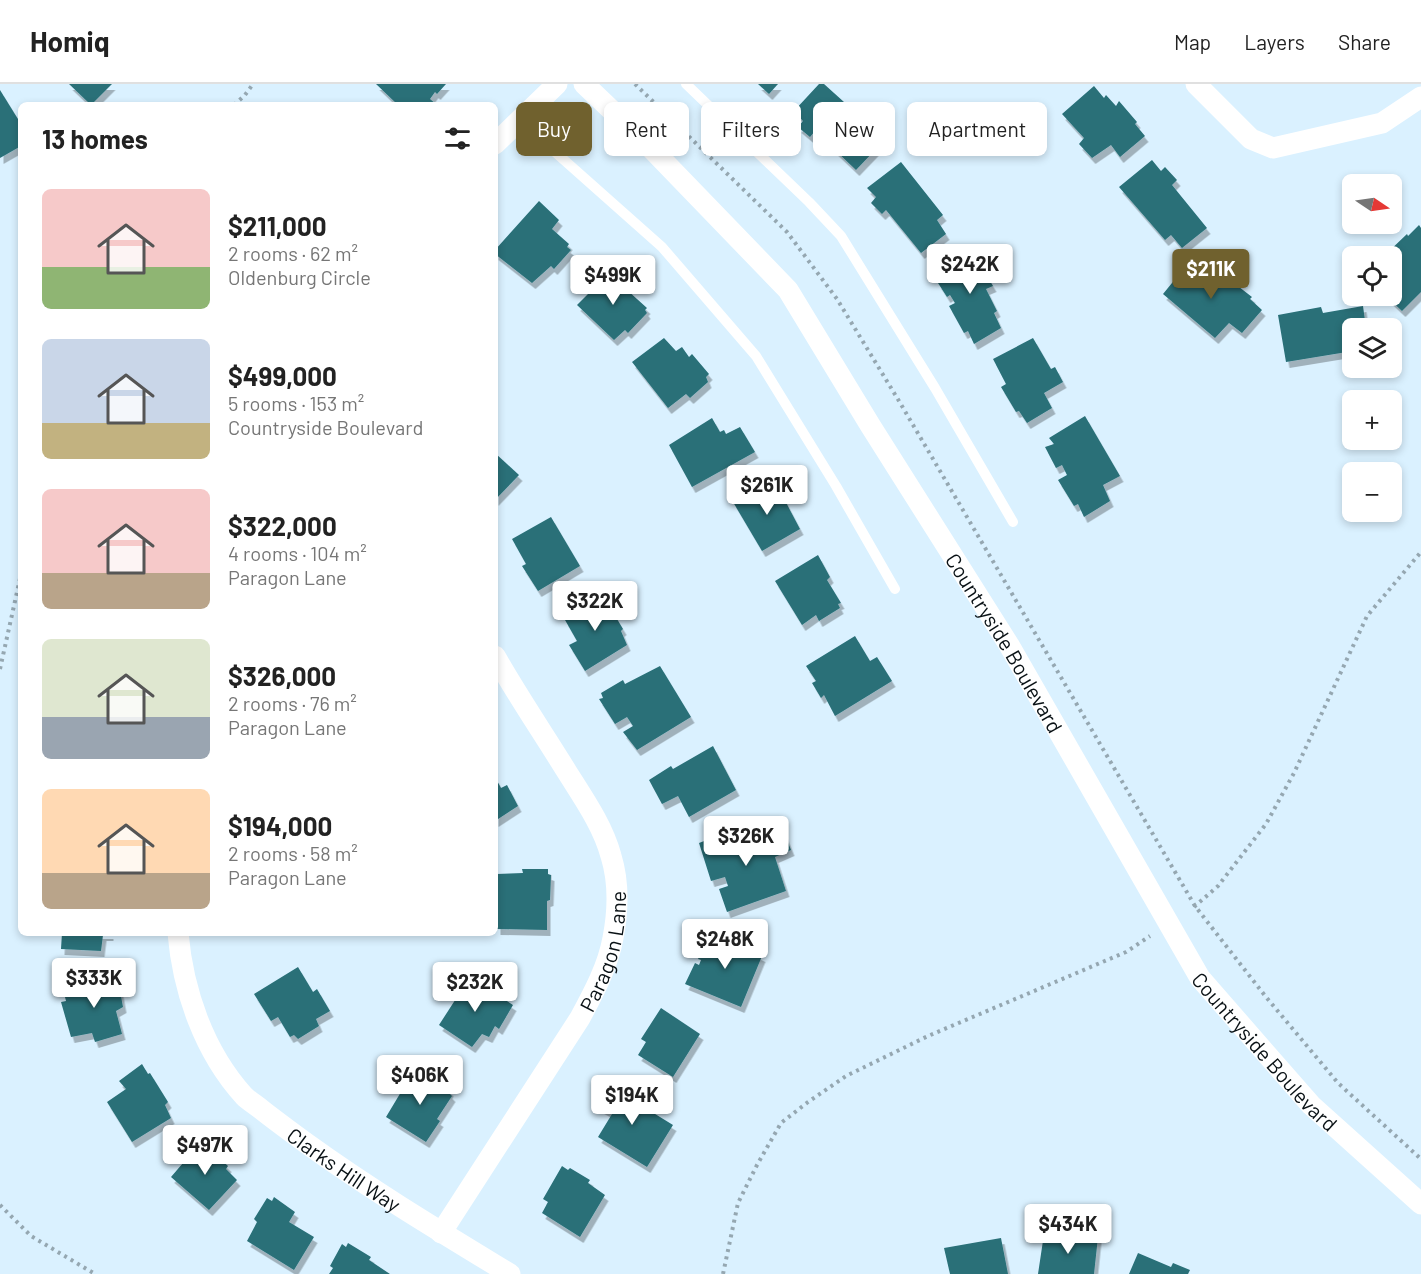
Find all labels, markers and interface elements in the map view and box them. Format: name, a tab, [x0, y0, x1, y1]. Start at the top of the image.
text: Homiq	[30, 24, 110, 58]
text: Map	[1174, 29, 1211, 54]
text: Layers	[1244, 29, 1305, 54]
text: Share	[1338, 29, 1391, 54]
chip: Buy	[516, 102, 592, 156]
chip: Rent	[604, 102, 689, 156]
chip: Filters	[701, 102, 801, 156]
chip: New	[813, 102, 895, 156]
chip: Apartment	[907, 102, 1047, 156]
icon: filters	[441, 122, 474, 155]
text: 13 homes	[42, 123, 148, 154]
north arrow	[1342, 174, 1402, 234]
map controls	[1342, 174, 1402, 522]
text: $211,000	[228, 210, 327, 241]
icon: home	[90, 213, 162, 285]
text: 2 rooms · 62 m²	[228, 241, 358, 265]
pin: $242K	[928, 244, 1012, 295]
button: locate	[1342, 246, 1402, 306]
pin: $211K	[1169, 249, 1253, 300]
text: $242K	[941, 251, 999, 275]
pin: $499K	[571, 255, 655, 306]
text: $211K	[1186, 256, 1236, 280]
text: $499K	[584, 262, 642, 286]
text: Oldenburg Circle	[228, 265, 371, 289]
button: layers	[1342, 318, 1402, 378]
text: $499,000	[228, 360, 337, 391]
icon: home	[90, 363, 162, 435]
button: +	[1342, 390, 1402, 450]
text: 5 rooms · 153 m²	[228, 391, 364, 415]
text: Countryside Boulevard	[228, 415, 423, 439]
button: −	[1342, 462, 1402, 522]
pin: $261K	[725, 465, 809, 516]
text: $261K	[741, 472, 793, 496]
text: $322,000	[228, 510, 337, 541]
icon: home	[90, 513, 162, 585]
text: 4 rooms · 104 m²	[228, 541, 367, 565]
street label: Countryside Boulevard	[941, 548, 1069, 737]
text: Paragon Lane	[228, 565, 347, 589]
pin: $322K	[553, 581, 637, 632]
text: $322K	[566, 588, 624, 612]
text: $326,000	[228, 660, 336, 691]
icon: home	[90, 663, 162, 735]
text: 2 rooms · 76 m²	[228, 691, 357, 715]
text: Paragon Lane	[228, 715, 347, 739]
text: $194,000	[228, 810, 332, 841]
icon: home	[90, 813, 162, 885]
pin: $326K	[704, 816, 788, 867]
text: $326K	[718, 823, 774, 847]
text: 2 rooms · 58 m²	[228, 841, 358, 865]
text: Paragon Lane	[228, 865, 347, 889]
street label: Paragon Lane	[574, 891, 629, 1015]
pin: $248K	[683, 919, 767, 970]
text: $248K	[696, 926, 754, 950]
pin: $333K	[52, 958, 136, 1009]
pin: $232K	[433, 962, 517, 1013]
text: $333K	[66, 965, 122, 989]
street label: Countryside Boulevard	[1188, 966, 1343, 1136]
text: $232K	[447, 969, 503, 993]
pin: $406K	[378, 1055, 462, 1106]
text: $406K	[391, 1062, 449, 1086]
pin: $194K	[590, 1075, 674, 1126]
text: $194K	[605, 1082, 659, 1106]
street label: Clarks Hill Way	[283, 1121, 406, 1216]
pin: $497K	[163, 1125, 247, 1176]
text: $497K	[177, 1132, 233, 1156]
pin: $434K	[1026, 1204, 1110, 1255]
text: $434K	[1039, 1211, 1097, 1235]

